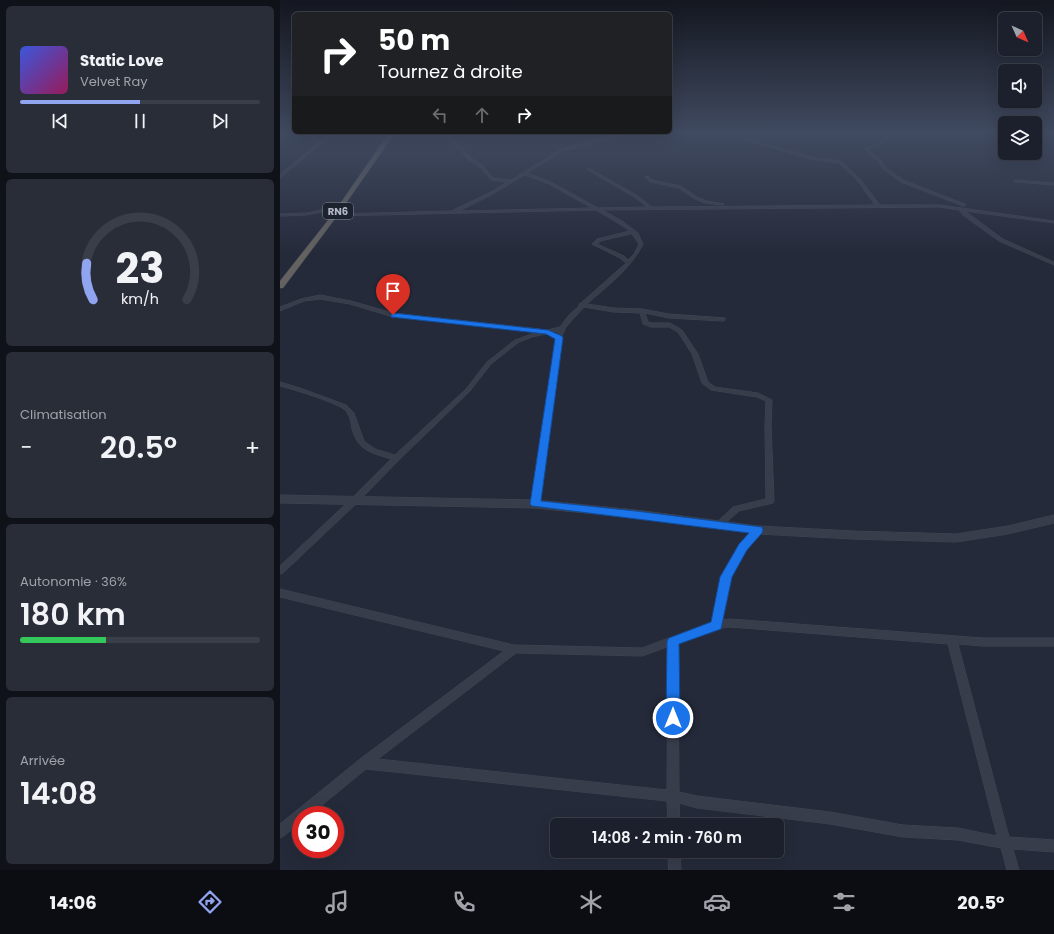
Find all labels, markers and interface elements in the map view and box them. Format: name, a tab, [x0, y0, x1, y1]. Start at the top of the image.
north arrow	[998, 12, 1042, 56]
map controls	[998, 12, 1042, 160]
text: 50 m	[378, 21, 450, 60]
icon: right	[312, 28, 364, 80]
text: Static Love	[80, 50, 164, 71]
text: Tournez à droite	[378, 59, 523, 84]
button: sound	[998, 64, 1042, 108]
text: Velvet Ray	[80, 72, 148, 91]
icon: left	[429, 104, 451, 126]
icon: ahead	[471, 104, 493, 126]
icon: right	[513, 104, 535, 126]
icon: previous	[49, 110, 71, 132]
icon: pause	[129, 110, 151, 132]
icon: next	[209, 110, 231, 132]
button: layers	[998, 116, 1042, 160]
road number: RN6	[323, 203, 353, 219]
text: 23	[116, 239, 164, 298]
pin	[376, 274, 410, 315]
icon: arrive	[382, 280, 404, 302]
text: km/h	[121, 289, 159, 309]
text: Climatisation	[20, 405, 107, 424]
text: 20.5°	[100, 426, 177, 469]
text: −	[20, 432, 32, 463]
text: +	[245, 432, 260, 463]
text: Autonomie · 36%	[20, 572, 127, 591]
text: 180 km	[20, 593, 126, 636]
position arrow	[652, 697, 694, 739]
text: Arrivée	[20, 751, 65, 770]
text: 14:08	[20, 772, 97, 815]
speed limit sign: 30	[292, 806, 344, 858]
text: 14:08 · 2 min · 760 m	[592, 827, 742, 848]
icon: directions	[196, 888, 224, 916]
icon: music	[323, 888, 351, 916]
icon: phone	[450, 888, 478, 916]
icon: climate	[577, 888, 605, 916]
icon: car	[703, 888, 731, 916]
icon: filters	[830, 888, 858, 916]
text: 14:06	[49, 890, 97, 915]
text: 20.5°	[957, 890, 1004, 915]

